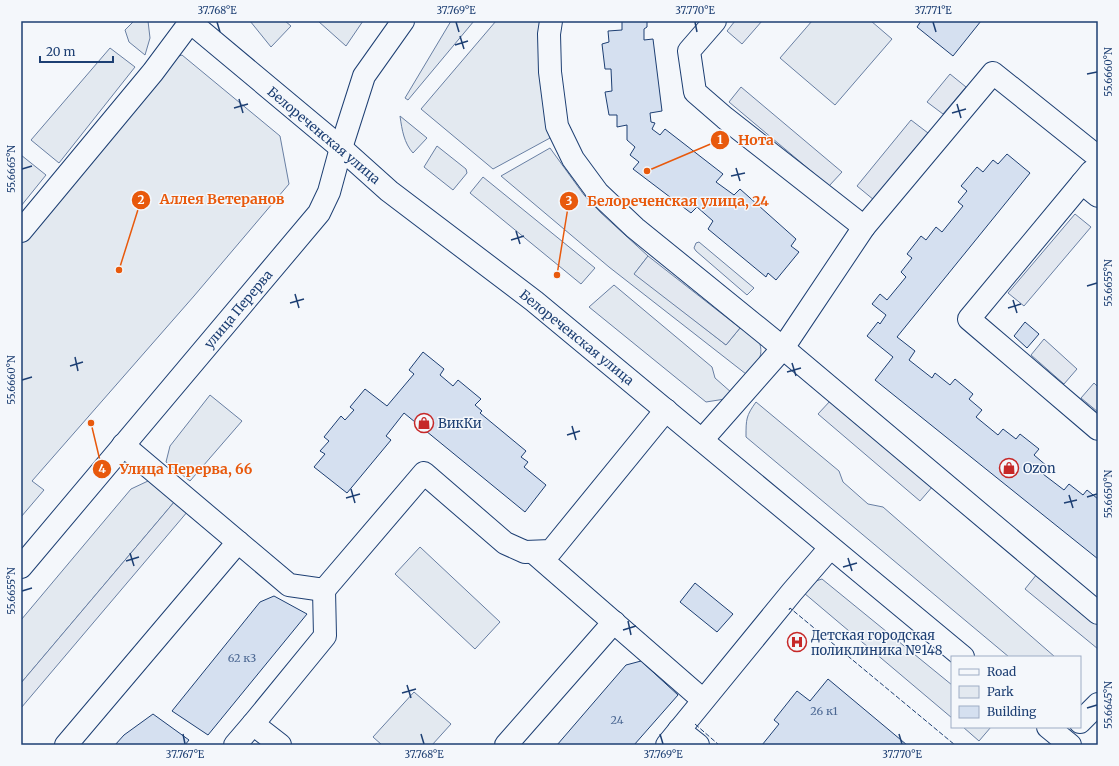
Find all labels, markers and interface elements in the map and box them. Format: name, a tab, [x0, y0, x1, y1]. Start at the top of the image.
text: 37.768°E	[197, 4, 237, 17]
text: 37.769°E	[436, 4, 476, 17]
text: 37.770°E	[675, 4, 715, 17]
text: 37.771°E	[914, 4, 952, 17]
scale bar	[40, 38, 113, 64]
text: 20 m	[46, 44, 75, 59]
text: 55.6660°N	[1102, 47, 1115, 97]
street label: Белореченская улица	[264, 83, 384, 188]
callout: Нота	[710, 127, 782, 153]
text: Нота	[738, 131, 774, 149]
text: 1	[717, 132, 723, 147]
text: 55.6665°N	[5, 145, 18, 193]
callout: Аллея Ветеранов	[131, 187, 292, 213]
callout: Белореченская улица, 24	[559, 188, 777, 214]
text: Аллея Ветеранов	[159, 190, 285, 208]
text: 2	[137, 192, 145, 207]
text: Белореченская улица, 24	[587, 192, 769, 210]
text: 3	[566, 193, 573, 208]
text: 55.6655°N	[1102, 259, 1115, 307]
street label: улица Перерва	[200, 266, 276, 352]
street label: Белореченская улица	[516, 286, 637, 389]
text: 55.6660°N	[5, 355, 18, 405]
shop icon: ВикКи	[413, 412, 435, 434]
place label: ВикКи	[438, 415, 482, 432]
callout: Улица Перерва, 66	[92, 456, 261, 482]
shop icon: Ozon	[998, 457, 1020, 479]
text: Улица Перерва, 66	[119, 460, 253, 478]
place label: Ozon	[1023, 460, 1056, 477]
text: 4	[98, 461, 106, 476]
text: 55.6650°N	[1102, 469, 1115, 518]
text: 55.6655°N	[5, 567, 18, 615]
place label: Детская городская поликлиника №148	[811, 627, 943, 659]
hospital icon: Детская городская поликлиника №148	[786, 631, 808, 653]
house number: 62 к3	[228, 651, 256, 665]
legend	[951, 656, 1081, 728]
text: Road	[987, 664, 1016, 679]
text: 55.6645°N	[1102, 681, 1115, 729]
text: Park	[987, 684, 1014, 699]
house number: 26 к1	[810, 704, 838, 718]
text: Building	[987, 704, 1037, 719]
house number: 24	[611, 713, 624, 727]
text: 37.767°E	[166, 748, 205, 761]
text: 37.768°E	[404, 748, 444, 761]
text: 37.769°E	[643, 748, 683, 761]
text: 37.770°E	[882, 748, 922, 761]

